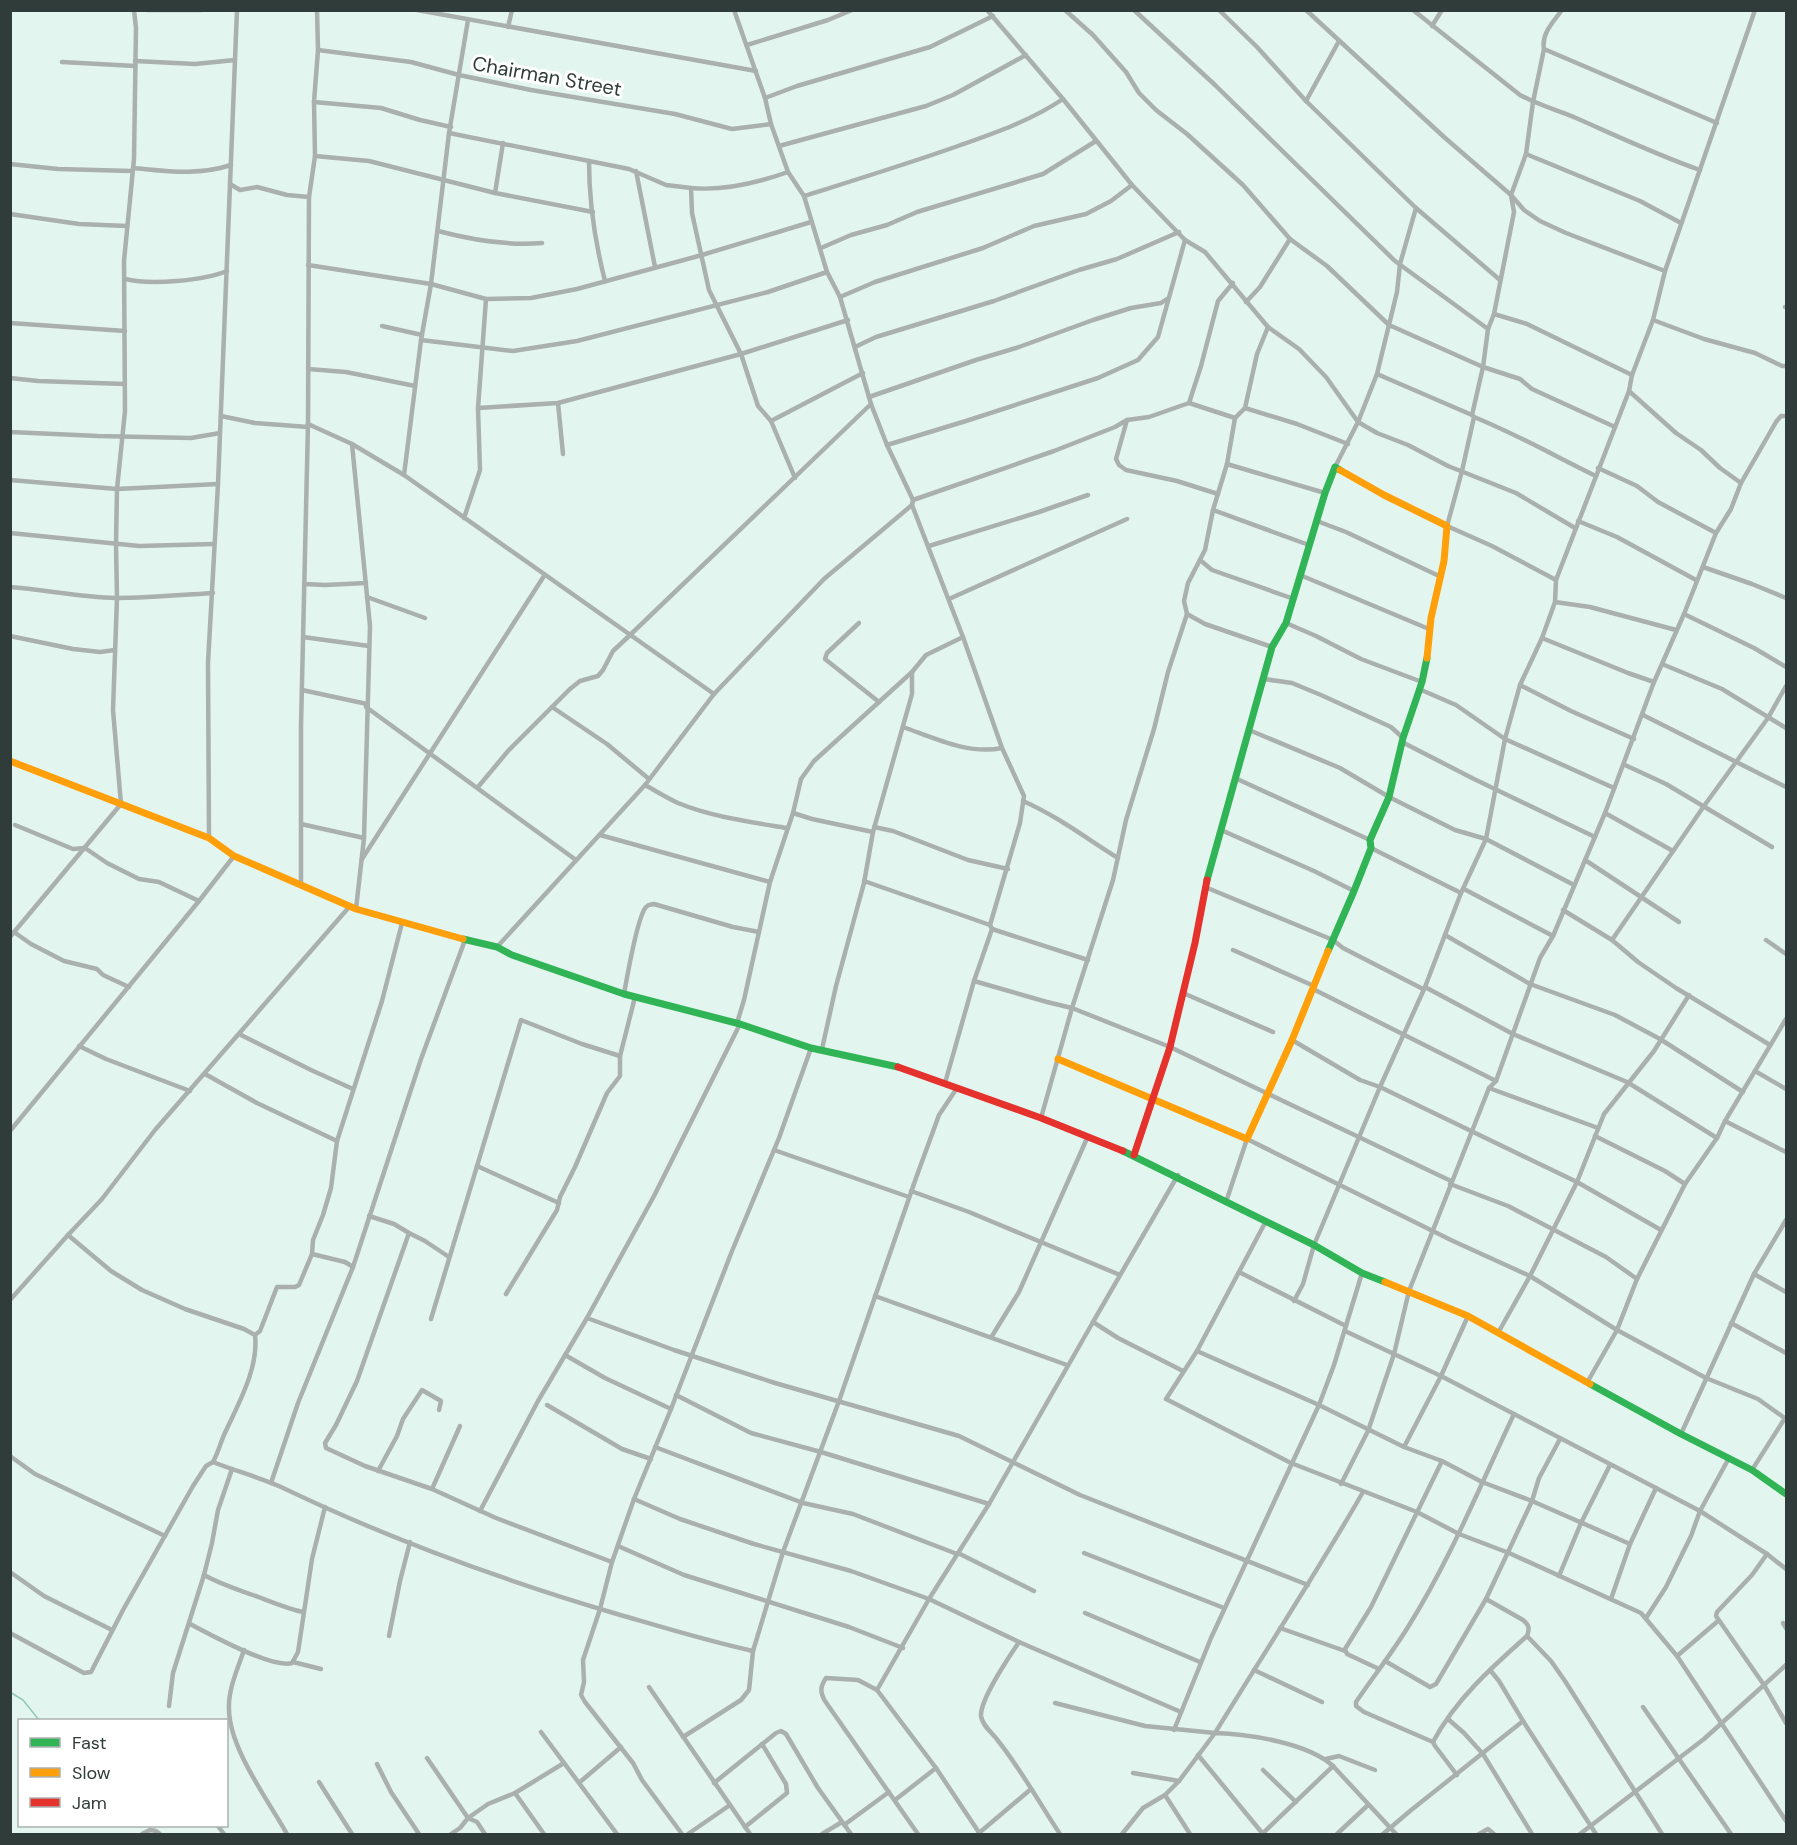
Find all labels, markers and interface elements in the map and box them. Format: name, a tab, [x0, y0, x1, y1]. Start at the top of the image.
street label: Chairman Street	[470, 50, 624, 102]
legend	[18, 1719, 228, 1827]
text: Fast	[72, 1731, 107, 1755]
text: Slow	[72, 1761, 111, 1785]
text: Jam	[72, 1791, 107, 1815]

